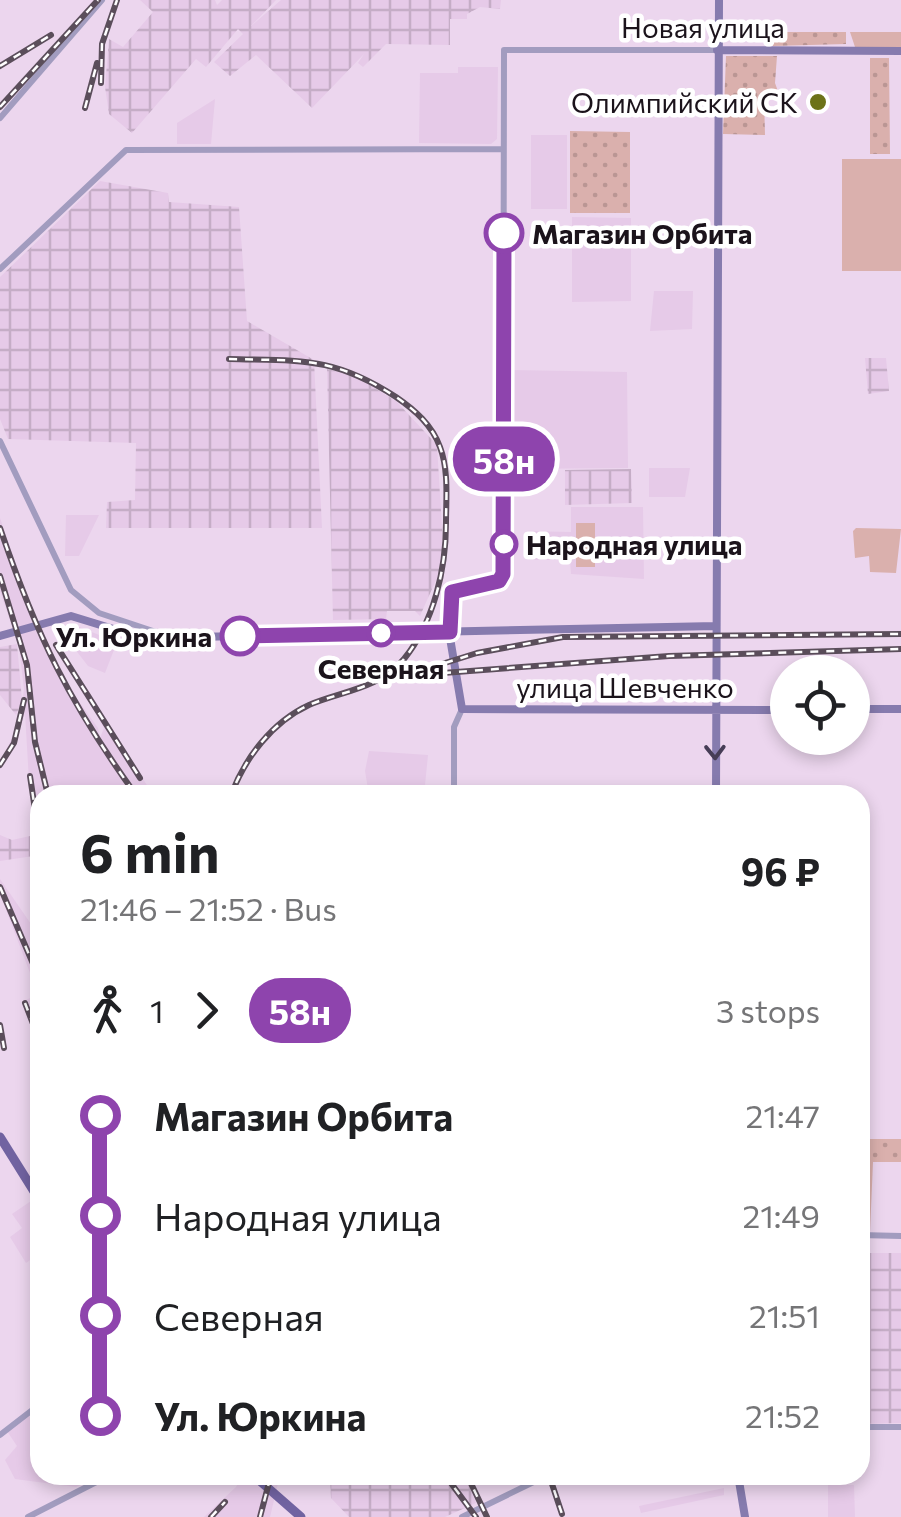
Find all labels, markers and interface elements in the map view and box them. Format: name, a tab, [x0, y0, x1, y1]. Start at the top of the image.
street label: Новая улица	[621, 10, 785, 44]
place label: Олимпийский СК	[571, 85, 798, 119]
marker: Олимпийский СК	[807, 91, 829, 113]
marker: Магазин Орбита	[485, 214, 523, 252]
place label: Магазин Орбита	[532, 216, 752, 250]
line badge: 58н	[446, 426, 562, 492]
text: 58н	[473, 438, 535, 481]
place label: Народная улица	[526, 527, 742, 561]
marker: Народная улица	[491, 531, 517, 557]
marker: Ул. Юркина	[221, 617, 259, 655]
place label: Ул. Юркина	[55, 619, 212, 653]
marker: Северная	[368, 620, 394, 646]
place label: Северная	[318, 651, 444, 685]
map controls	[770, 655, 870, 755]
button: locate	[770, 655, 870, 755]
street label: улица Шевченко	[516, 670, 734, 704]
one-way arrow	[705, 745, 726, 761]
text: 6 min	[80, 817, 220, 884]
text: 96 ₽	[741, 847, 820, 894]
text: 21:46 – 21:52 · Bus	[80, 888, 337, 928]
icon: walk	[80, 983, 135, 1038]
icon: forward	[179, 983, 234, 1038]
text: 58н	[269, 989, 331, 1032]
text: 1	[150, 990, 164, 1030]
text: 3 stops	[716, 990, 820, 1030]
text: Магазин Орбита	[154, 1092, 453, 1139]
text: 21:47	[746, 1095, 820, 1135]
text: Народная улица	[154, 1192, 442, 1239]
text: 21:49	[742, 1195, 820, 1235]
text: Северная	[154, 1292, 324, 1339]
text: 21:51	[749, 1295, 820, 1335]
text: Ул. Юркина	[154, 1392, 366, 1439]
text: 21:52	[745, 1395, 820, 1435]

